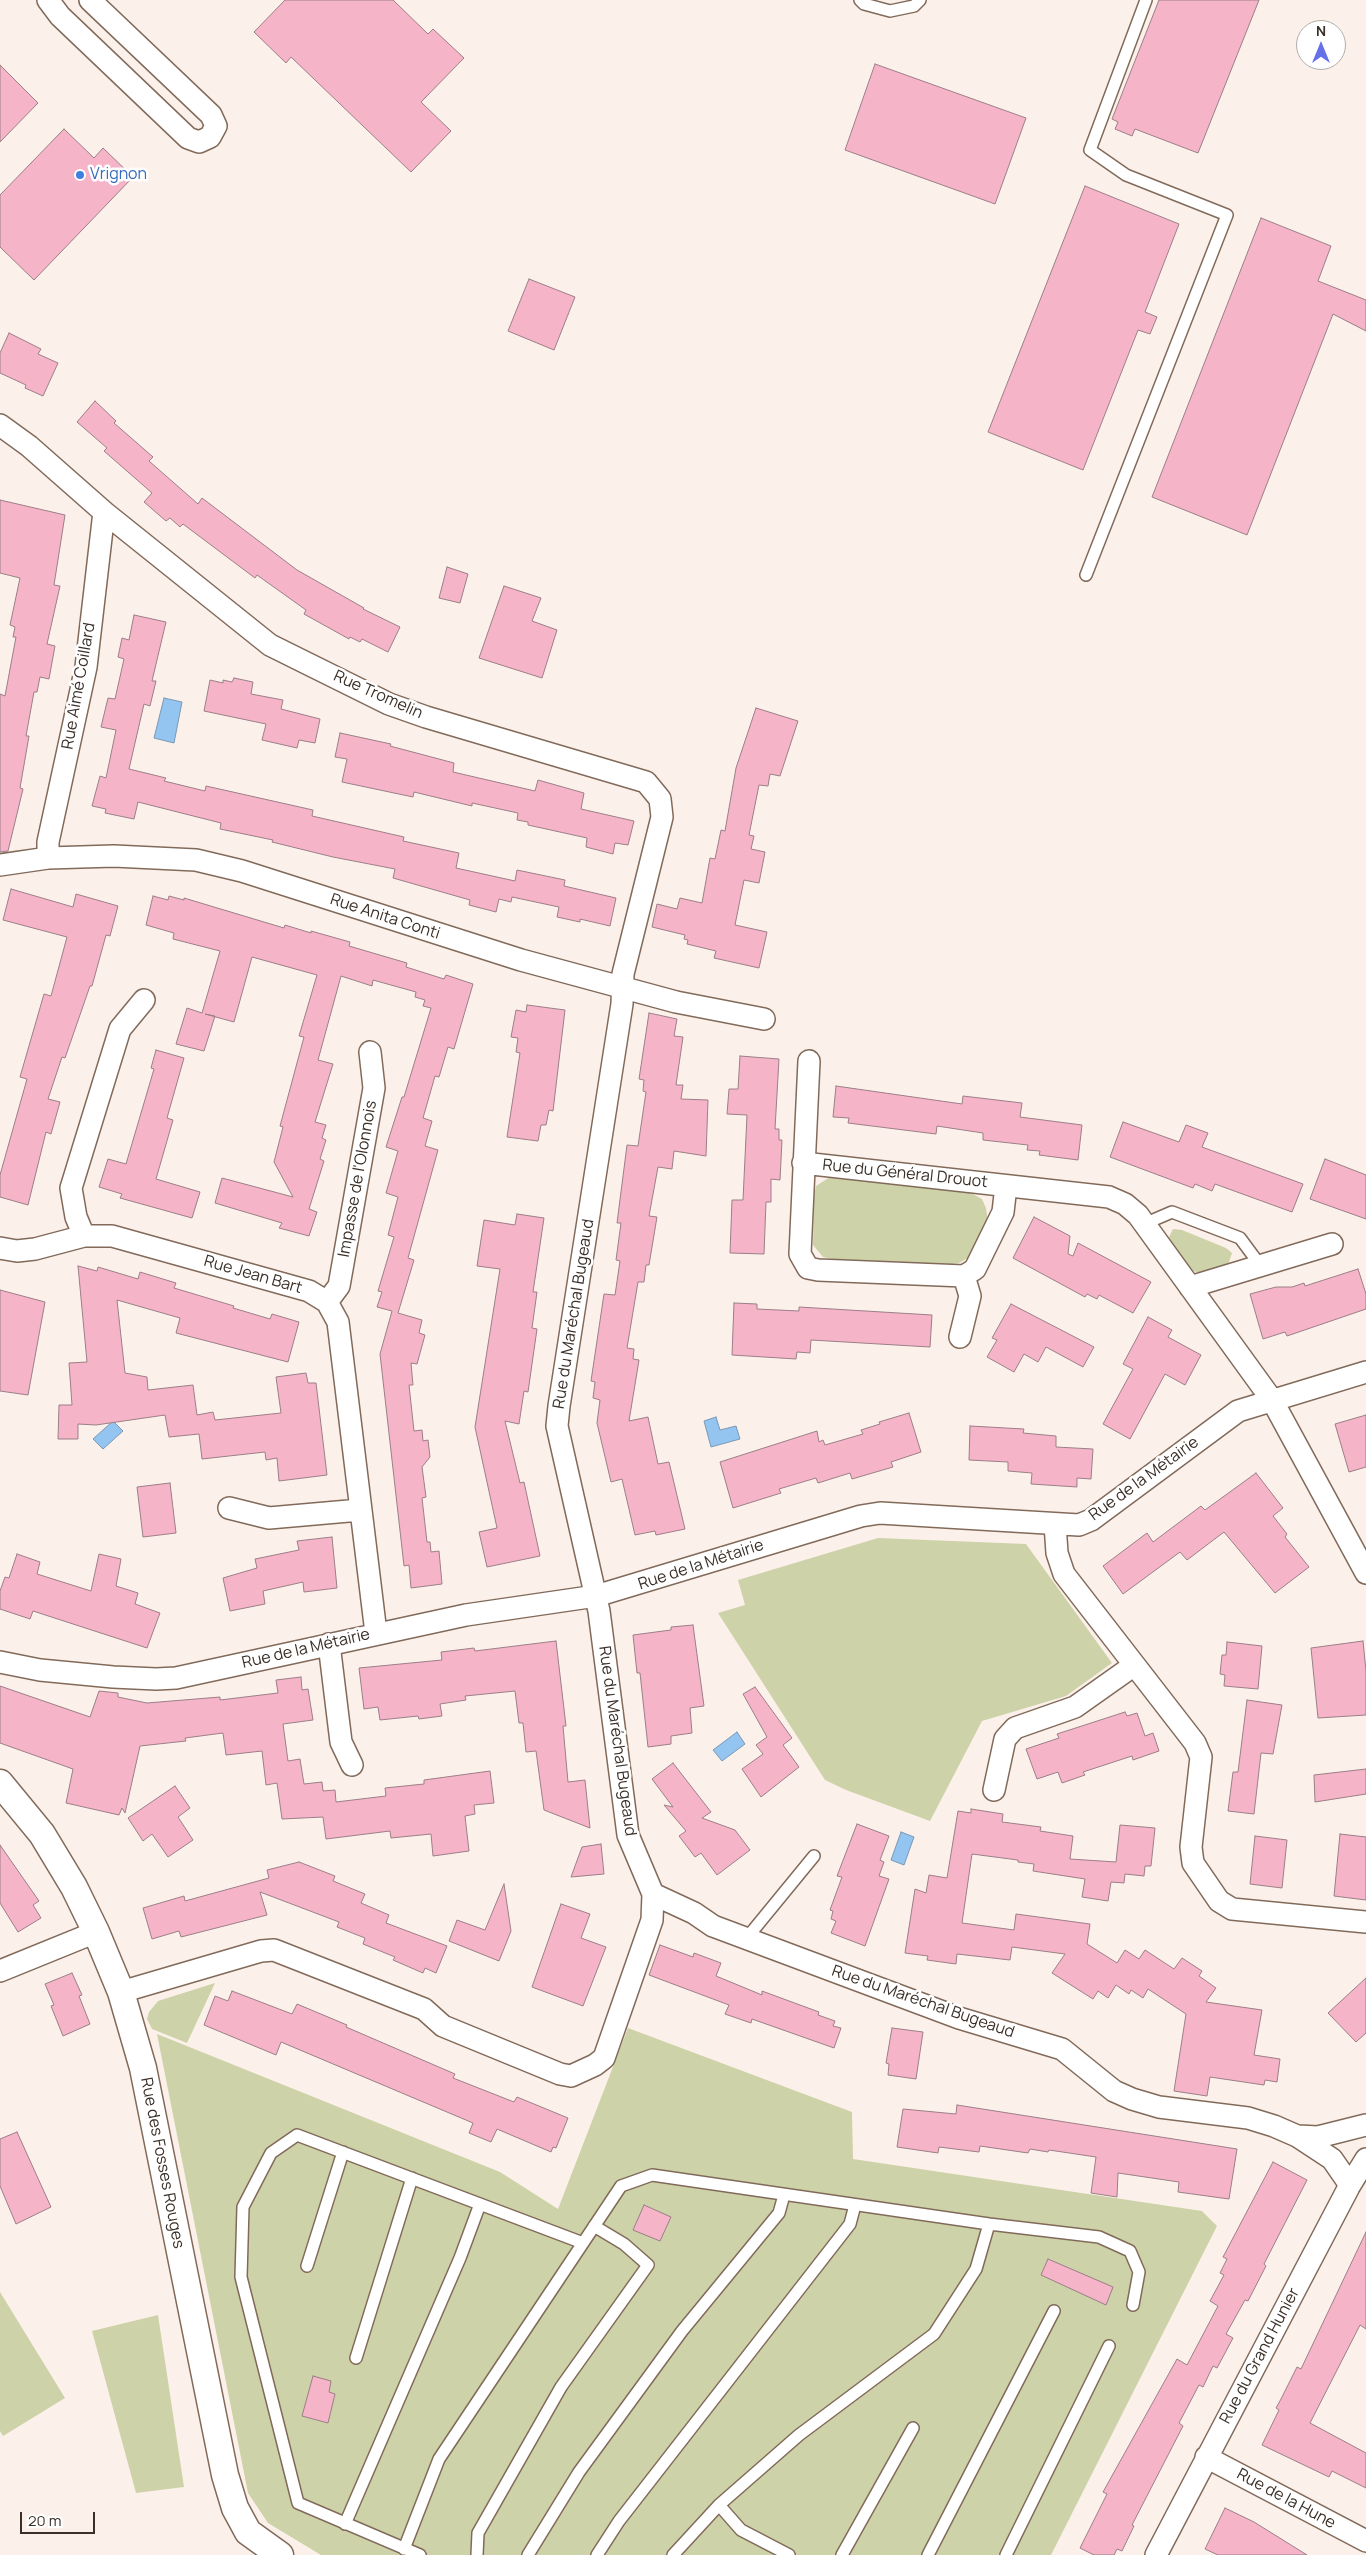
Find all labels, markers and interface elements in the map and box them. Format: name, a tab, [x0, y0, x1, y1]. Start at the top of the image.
north arrow	[1296, 20, 1346, 70]
text: N	[1316, 21, 1326, 40]
place label: Vrignon	[90, 165, 147, 185]
marker: Vrignon	[74, 169, 86, 181]
street label: Rue Aimé Coillard	[58, 621, 100, 751]
street label: Rue Tromelin	[330, 667, 426, 723]
street label: Rue Anita Conti	[328, 890, 442, 944]
street label: Impasse de l'Olonnois	[335, 1099, 381, 1259]
street label: Rue du Général Drouot	[821, 1156, 989, 1192]
street label: Rue du Maréchal Bugeaud	[550, 1218, 598, 1410]
street label: Rue Jean Bart	[202, 1252, 304, 1298]
street label: Rue de la Métairie	[1085, 1433, 1203, 1525]
street label: Rue de la Métairie	[636, 1536, 766, 1594]
street label: Rue de la Métairie	[240, 1625, 372, 1673]
street label: Rue du Maréchal Bugeaud	[594, 1645, 640, 1837]
street label: Rue du Maréchal Bugeaud	[829, 1962, 1017, 2042]
street label: Rue des Fosses Rouges	[136, 2076, 188, 2250]
street label: Rue du Grand Hunier	[1216, 2285, 1304, 2427]
street label: Rue de la Hune	[1233, 2465, 1339, 2533]
scale bar	[22, 2502, 98, 2534]
text: 20 m	[28, 2510, 61, 2531]

